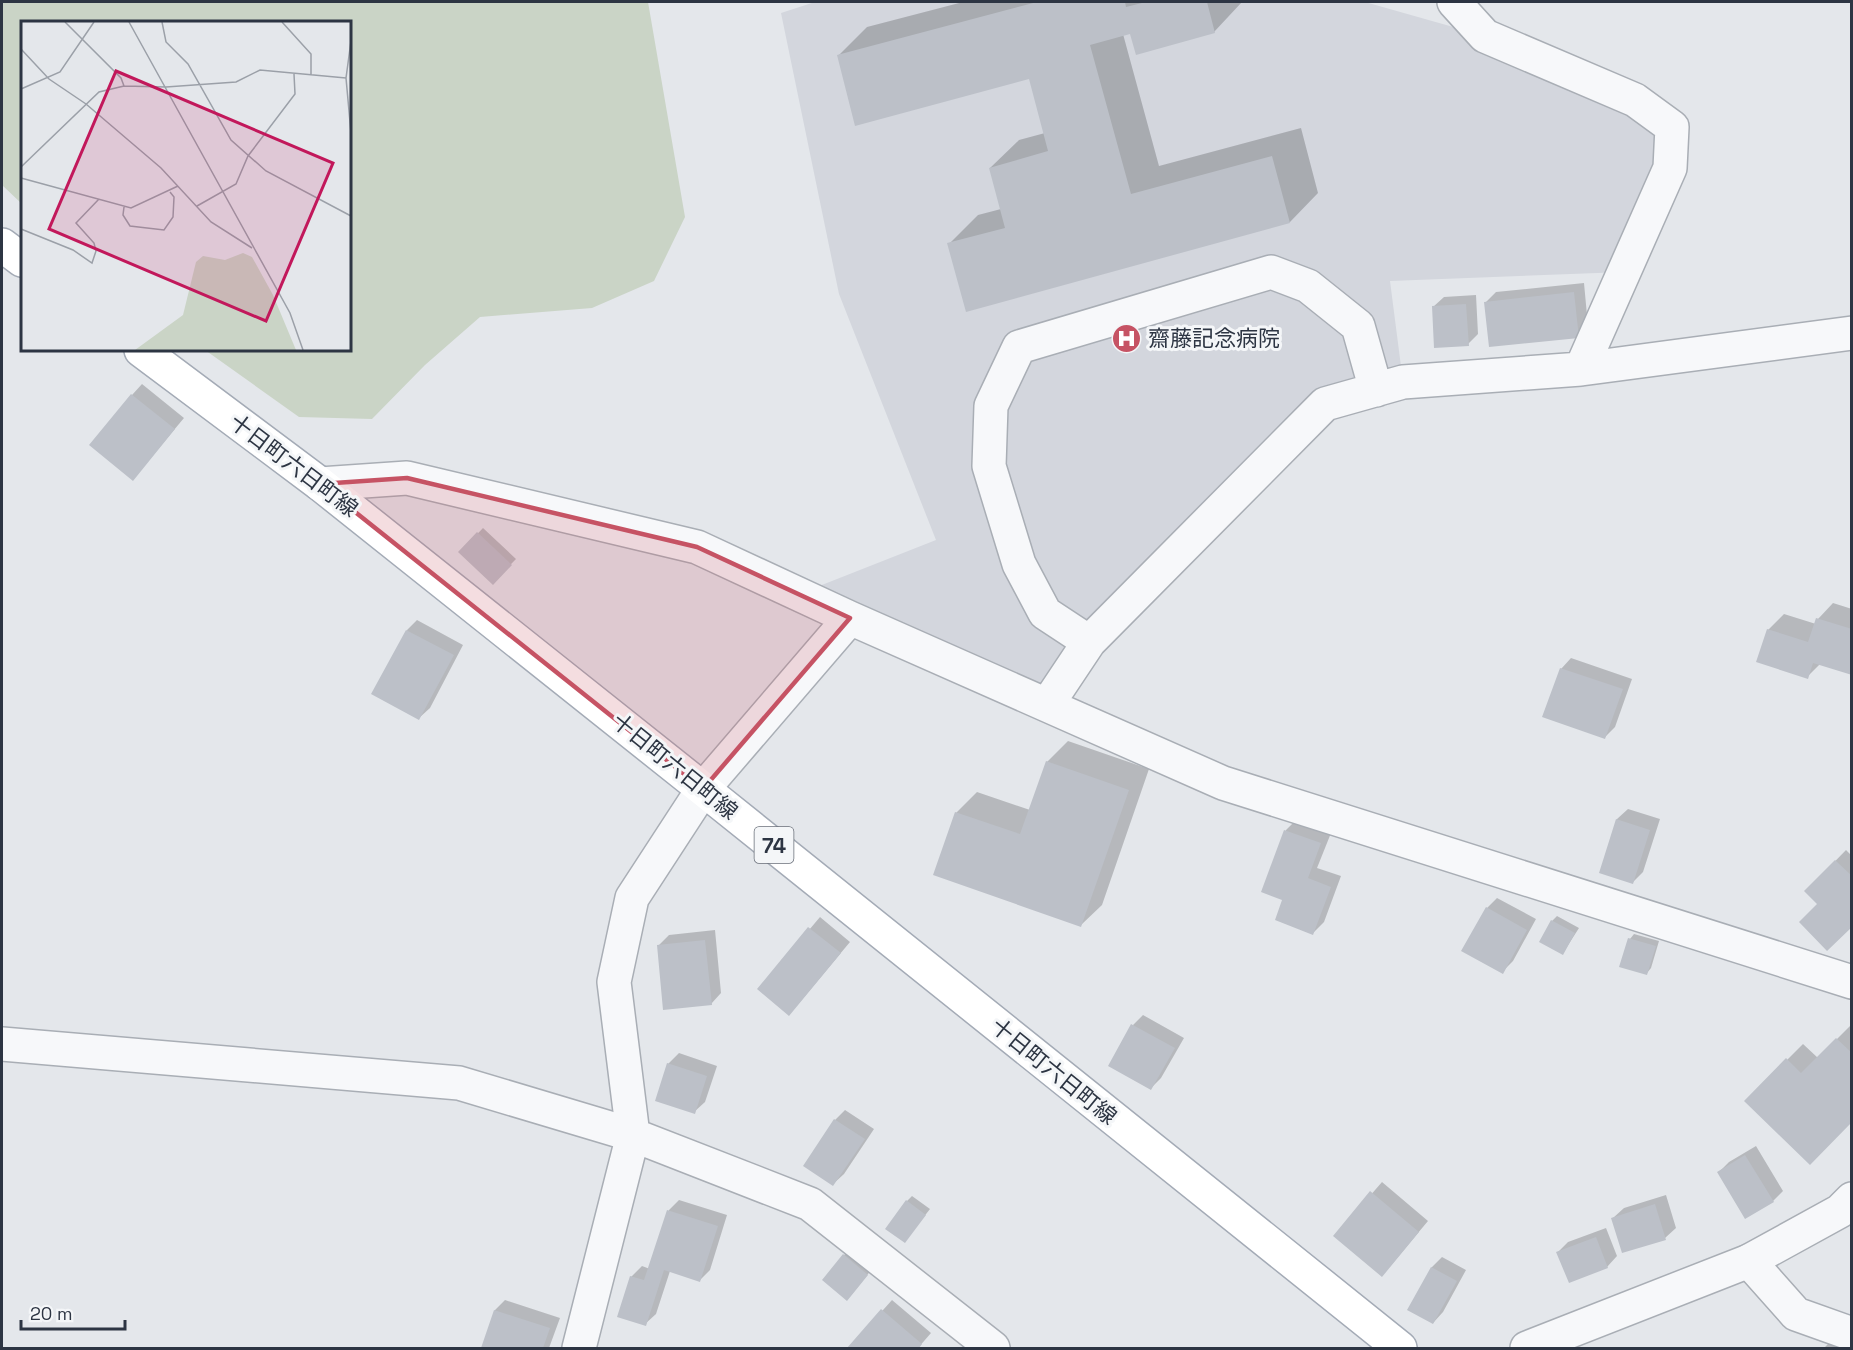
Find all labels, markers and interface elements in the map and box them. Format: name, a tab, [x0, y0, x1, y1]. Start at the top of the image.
inset map	[21, 21, 351, 351]
hospital icon: 齋藤記念病院	[1111, 322, 1143, 354]
place label: 齋藤記念病院	[1148, 324, 1280, 352]
street label: 十日町六日町線	[224, 407, 364, 523]
street label: 十日町六日町線	[606, 707, 744, 825]
road number: 74	[754, 827, 794, 863]
street label: 十日町六日町線	[985, 1012, 1123, 1130]
scale bar	[21, 1293, 124, 1331]
text: 20 m	[30, 1302, 73, 1325]

